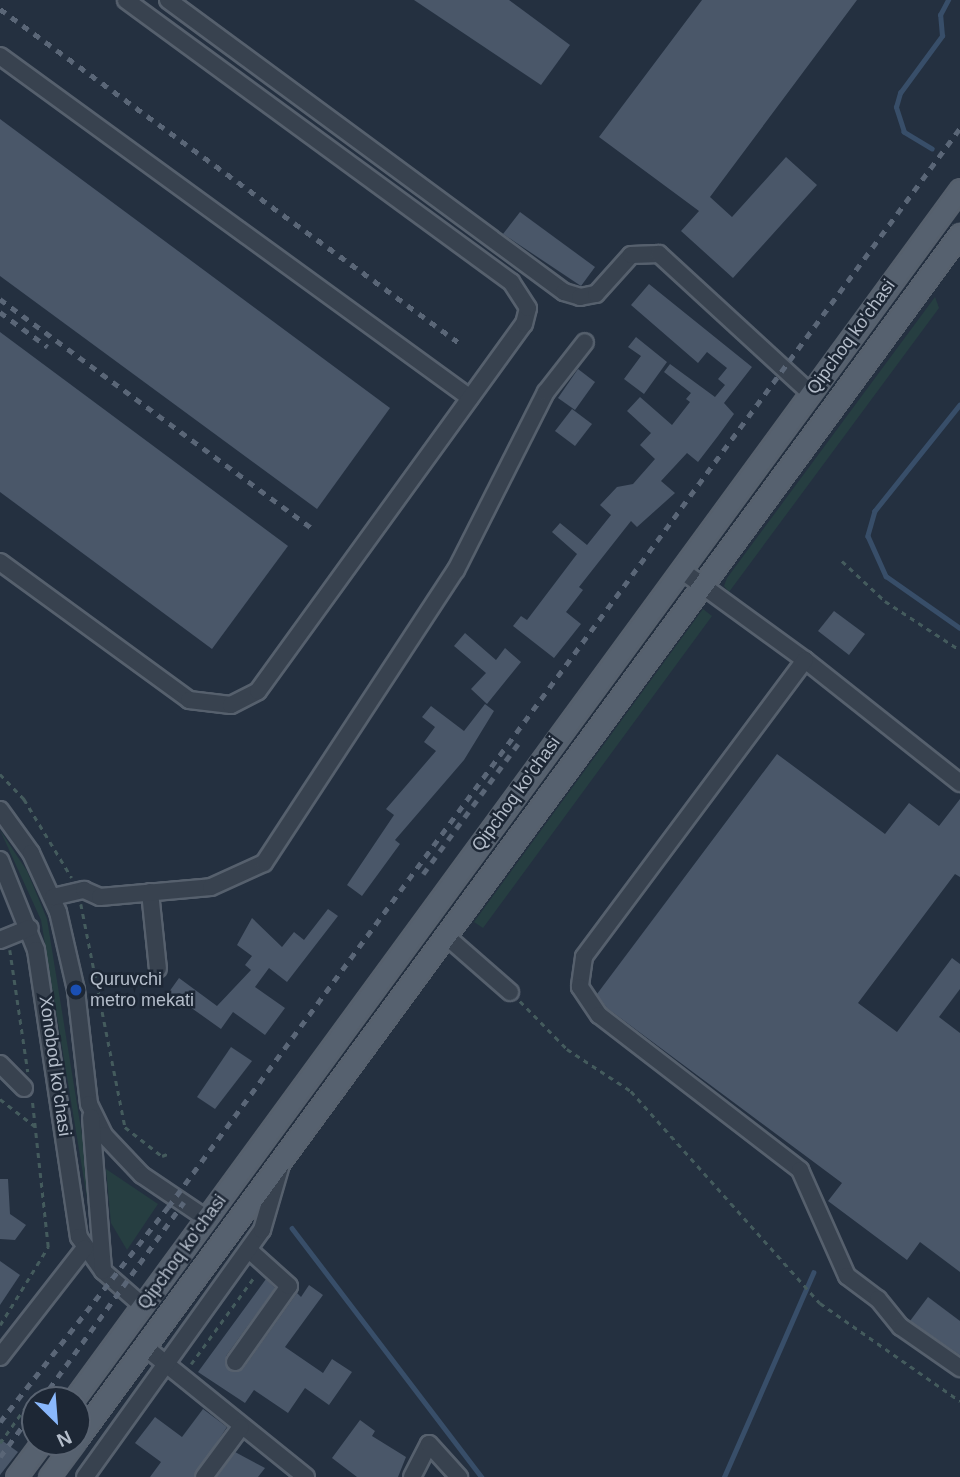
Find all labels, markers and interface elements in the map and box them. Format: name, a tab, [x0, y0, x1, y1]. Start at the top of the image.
street label: Qipchoq ko'chasi	[802, 275, 900, 399]
street label: Qipchoq ko'chasi	[467, 732, 565, 856]
place label: Quruvchi metro mekati	[90, 969, 194, 1012]
marker: Quruvchi metro mekati	[68, 982, 84, 998]
street label: Xonobod ko'chasi	[34, 994, 76, 1138]
street label: Qipchoq ko'chasi	[133, 1190, 231, 1314]
north arrow	[21, 1386, 91, 1456]
text: N	[54, 1426, 75, 1451]

